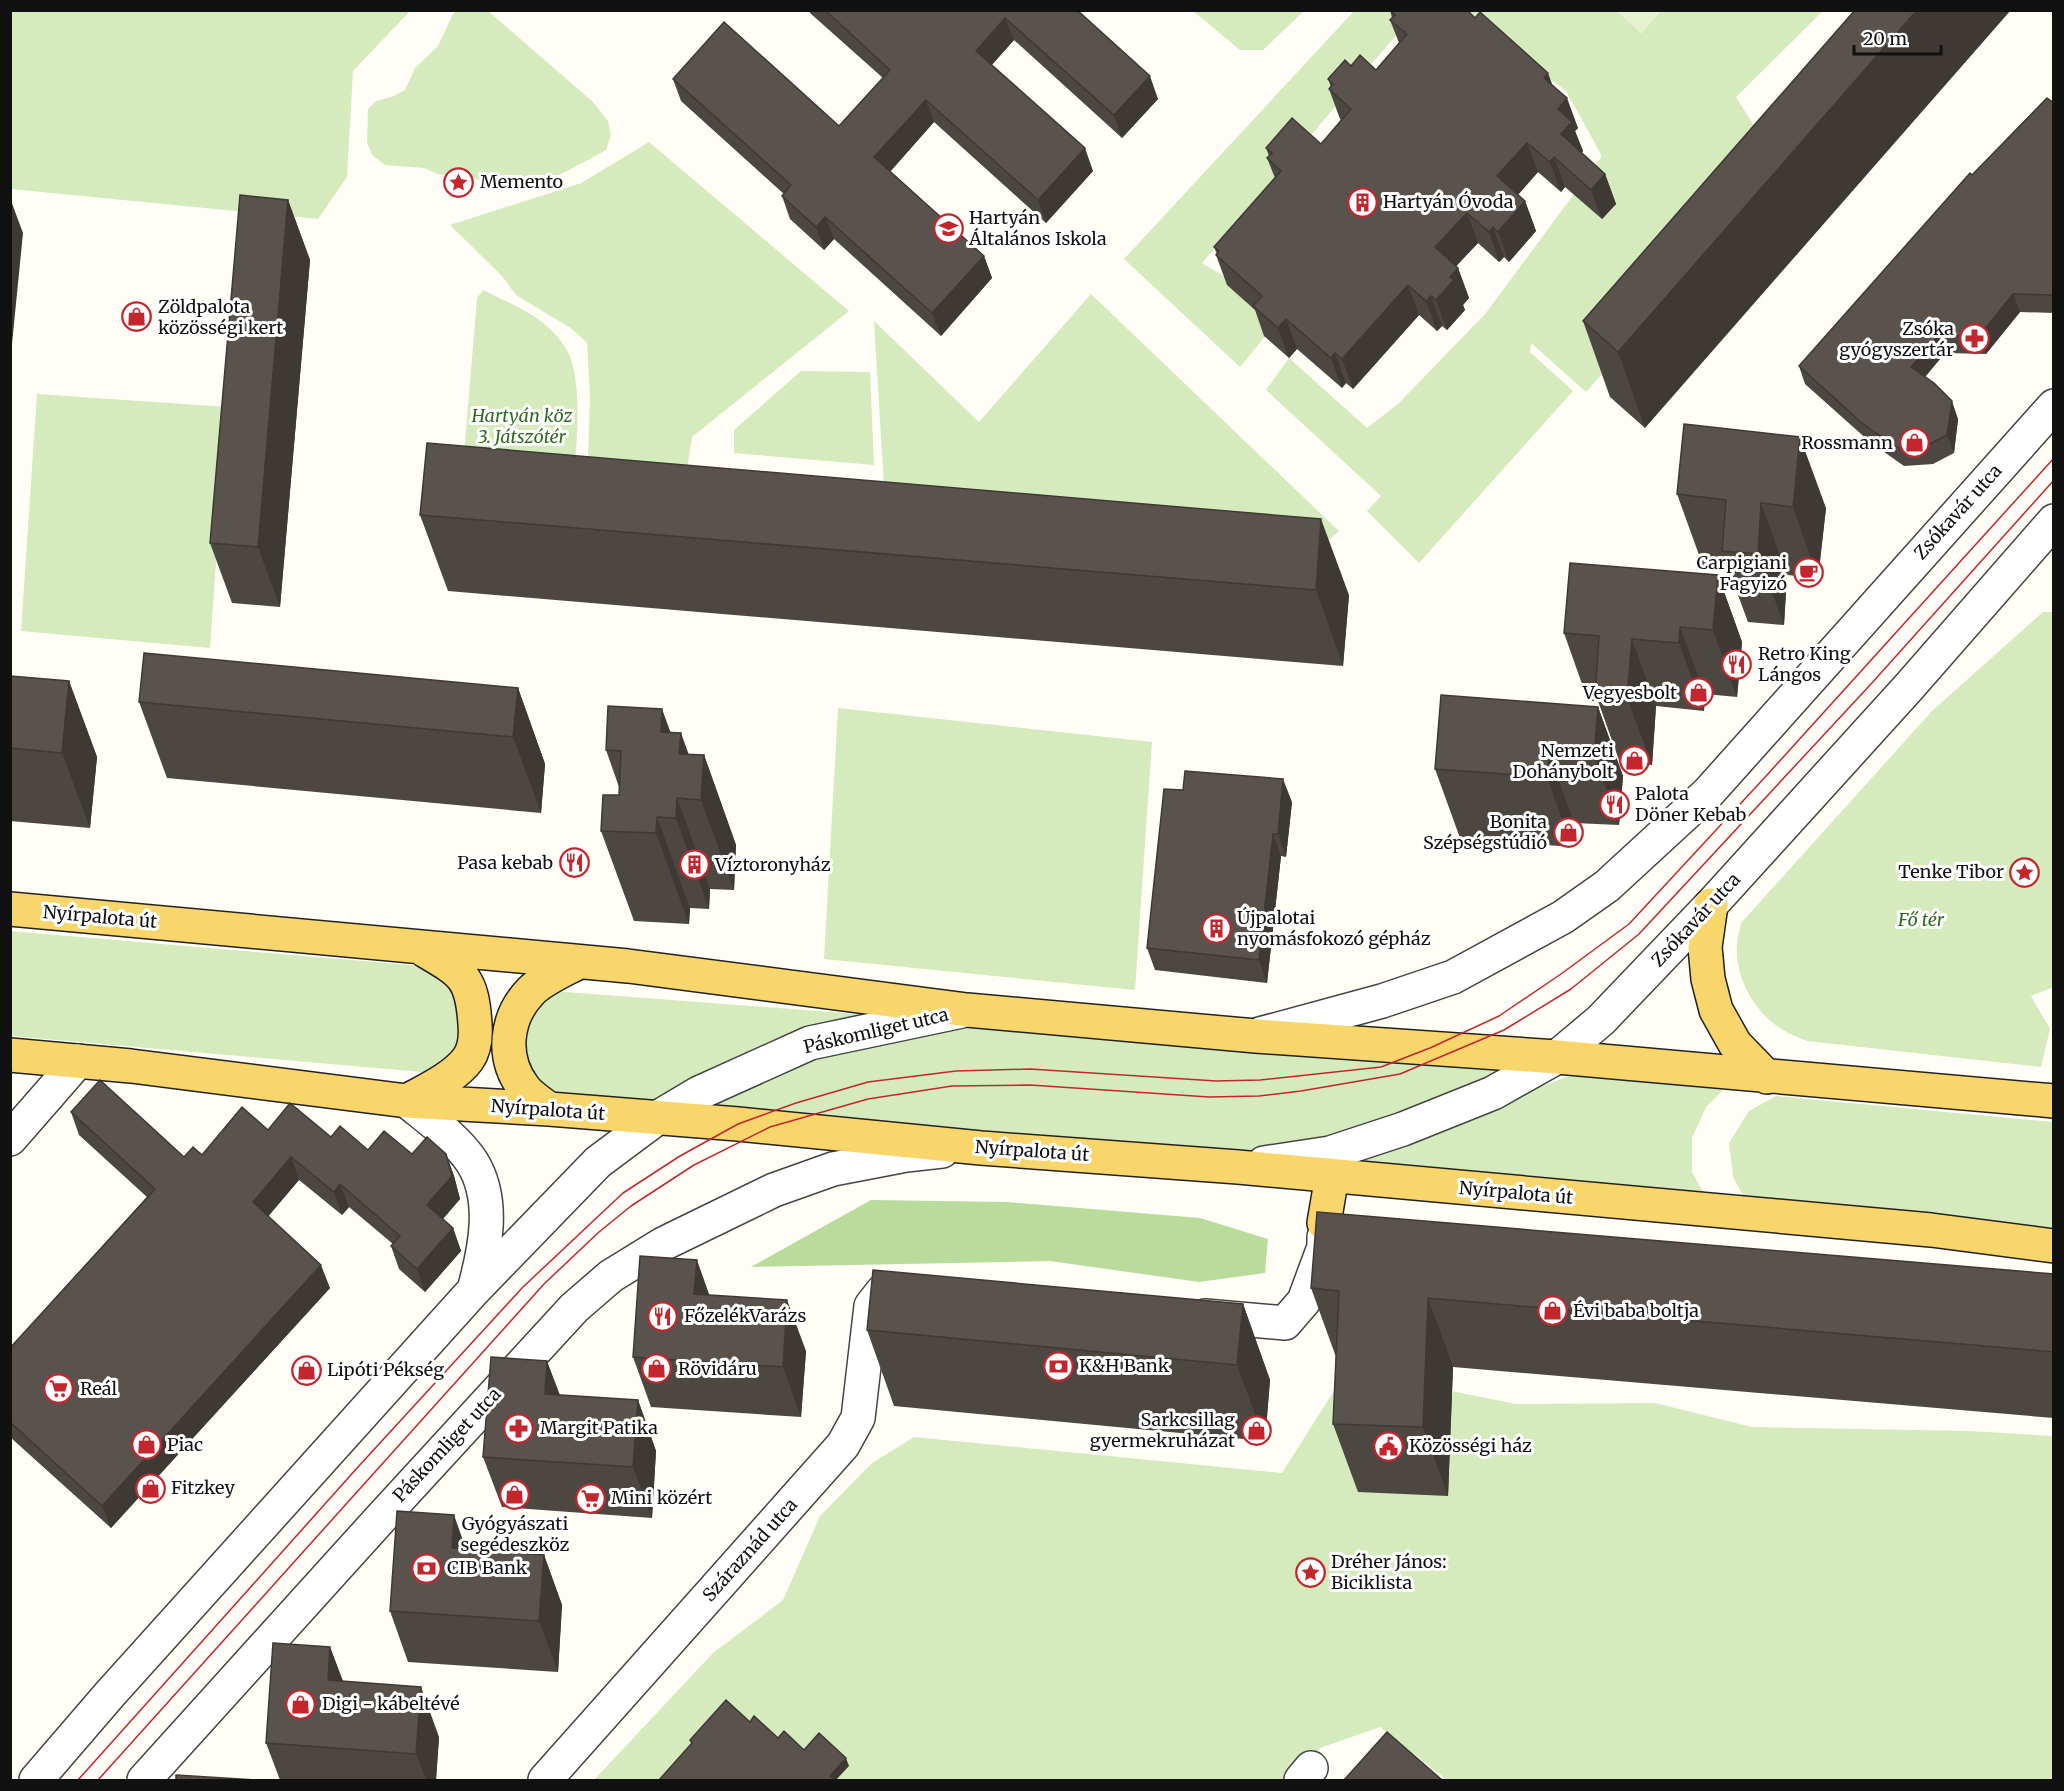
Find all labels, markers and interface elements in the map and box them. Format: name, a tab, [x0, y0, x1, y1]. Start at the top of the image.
scale bar	[1854, 18, 1941, 56]
text: 20 m	[1863, 27, 1907, 50]
place icon: Memento	[443, 166, 475, 198]
place label: Memento	[480, 170, 563, 193]
building icon: Hartyán Óvoda	[1346, 186, 1378, 218]
place label: Hartyán Óvoda	[1383, 190, 1514, 213]
place label: Hartyán Általános Iskola	[968, 206, 1107, 250]
school or university icon: Hartyán Általános Iskola	[932, 212, 964, 244]
place label: Zöldpalota közösségi kert	[158, 295, 283, 339]
shop icon: Zöldpalota közösségi kert	[121, 301, 153, 333]
place label: Zsóka gyógyszertár	[1839, 317, 1954, 361]
pharmacy icon: Zsóka gyógyszertár	[1959, 323, 1991, 355]
park label: Hartyán köz 3. Játszótér	[470, 404, 573, 448]
shop icon: Rossmann	[1898, 427, 1930, 459]
place label: Rossmann	[1801, 431, 1893, 454]
street label: Zsókavár utca	[1909, 459, 2007, 564]
place label: Carpigiani Fagyizó	[1696, 551, 1787, 595]
cafe icon: Carpigiani Fagyizó	[1792, 557, 1824, 589]
place label: Retro King Lángos	[1758, 642, 1851, 686]
restaurant icon: Retro King Lángos	[1721, 648, 1753, 680]
shop icon: Vegyesbolt	[1682, 677, 1714, 709]
place label: Vegyesbolt	[1582, 681, 1677, 704]
place label: Nemzeti Dohánybolt	[1513, 739, 1614, 783]
shop icon: Nemzeti Dohánybolt	[1619, 745, 1651, 777]
place label: Palota Döner Kebab	[1635, 782, 1747, 826]
restaurant icon: Palota Döner Kebab	[1598, 788, 1630, 820]
place label: Bonita Szépségstúdió	[1423, 810, 1547, 854]
shop icon: Bonita Szépségstúdió	[1552, 816, 1584, 848]
restaurant icon: Pasa kebab	[558, 847, 590, 879]
building icon: Víztoronyház	[678, 849, 710, 881]
place label: Pasa kebab	[457, 851, 553, 874]
place label: Víztoronyház	[714, 853, 831, 876]
place icon: Tenke Tibor	[2009, 856, 2041, 888]
place label: Tenke Tibor	[1898, 860, 2004, 883]
street label: Zsókavár utca	[1646, 868, 1745, 971]
street label: Nyírpalota út	[42, 900, 158, 933]
place label: Újpalotai nyomásfokozó gépház	[1237, 906, 1431, 950]
park label: Fő tér	[1897, 908, 1945, 931]
building icon: Újpalotai nyomásfokozó gépház	[1200, 912, 1232, 944]
street label: Páskomliget utca	[801, 1003, 951, 1058]
street label: Nyírpalota út	[490, 1094, 606, 1125]
street label: Nyírpalota út	[974, 1135, 1090, 1166]
street label: Nyírpalota út	[1458, 1176, 1574, 1209]
shop icon: Évi baba boltja	[1536, 1295, 1568, 1327]
place label: Évi baba boltja	[1573, 1299, 1699, 1322]
restaurant icon: FőzelékVarázs	[647, 1300, 679, 1332]
place label: FőzelékVarázs	[684, 1304, 807, 1327]
bank icon: K&H Bank	[1042, 1350, 1074, 1382]
shop icon: Rövidáru	[641, 1353, 673, 1385]
shop icon: Lipóti Pékség	[290, 1354, 322, 1386]
place label: K&H Bank	[1079, 1354, 1170, 1377]
place label: Rövidáru	[678, 1357, 757, 1380]
place label: Lipóti Pékség	[327, 1358, 444, 1381]
supermarket icon: Reál	[43, 1373, 75, 1405]
place label: Reál	[80, 1377, 118, 1400]
street label: Páskomliget utca	[388, 1382, 506, 1507]
place label: Sarkcsillag gyermekruházat	[1090, 1408, 1235, 1452]
pharmacy icon: Margit Patika	[503, 1412, 535, 1444]
shop icon: Sarkcsillag gyermekruházat	[1240, 1414, 1272, 1446]
place label: Margit Patika	[540, 1416, 658, 1439]
shop icon: Piac	[130, 1429, 162, 1461]
public building icon: Közösségi ház	[1372, 1430, 1404, 1462]
place label: Piac	[167, 1433, 203, 1456]
place label: Közösségi ház	[1409, 1434, 1532, 1457]
shop icon: Fitzkey	[134, 1472, 166, 1504]
place label: Fitzkey	[171, 1476, 235, 1499]
shop icon: Gyógyászati segédeszköz	[499, 1479, 531, 1511]
supermarket icon: Mini közért	[574, 1482, 606, 1514]
place label: Mini közért	[611, 1486, 712, 1509]
street label: Száraznád utca	[697, 1493, 802, 1606]
place label: Gyógyászati segédeszköz	[461, 1512, 570, 1556]
place label: Dréher János: Biciklista	[1331, 1550, 1447, 1594]
bank icon: CIB Bank	[410, 1552, 442, 1584]
place label: CIB Bank	[447, 1556, 528, 1579]
place icon: Dréher János: Biciklista	[1294, 1556, 1326, 1588]
shop icon: Digi - kábeltévé	[285, 1688, 317, 1720]
place label: Digi - kábeltévé	[322, 1692, 460, 1715]

